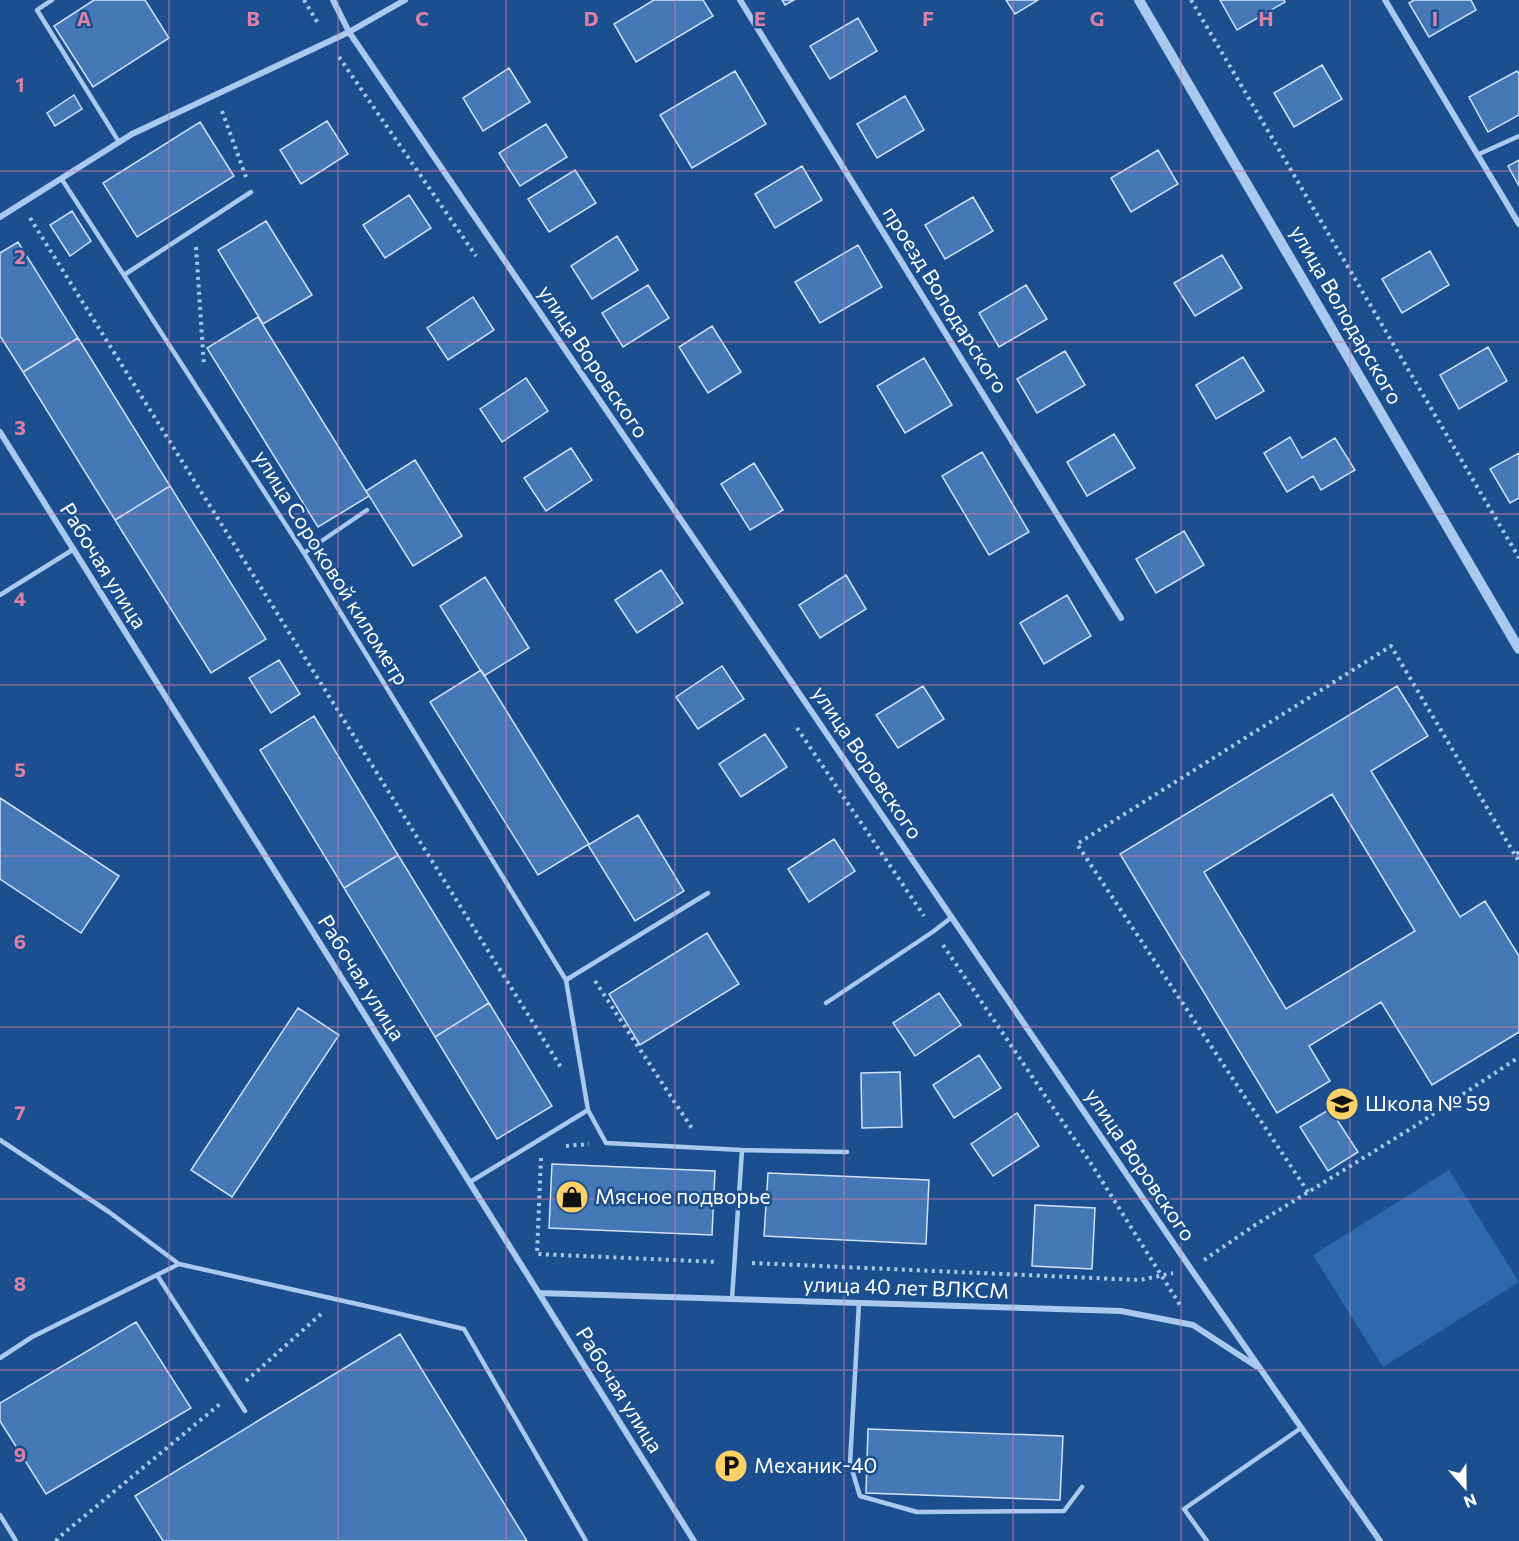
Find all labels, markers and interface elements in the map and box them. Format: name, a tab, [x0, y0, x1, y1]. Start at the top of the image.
text: A	[77, 6, 91, 30]
text: B	[246, 6, 260, 30]
text: C	[415, 6, 429, 30]
text: D	[584, 6, 598, 30]
text: E	[754, 6, 766, 30]
text: F	[922, 6, 934, 30]
text: G	[1090, 6, 1104, 30]
text: H	[1259, 6, 1274, 30]
text: I	[1432, 6, 1438, 30]
text: 1	[15, 72, 25, 96]
street label: проезд Володарского	[879, 201, 1014, 397]
street label: улица Володарского	[1286, 220, 1409, 408]
text: 2	[14, 244, 26, 268]
street label: улица Воровского	[534, 280, 655, 442]
text: 3	[14, 415, 26, 439]
street label: улица Сороковой километр	[250, 445, 415, 689]
street label: Рабочая улица	[56, 498, 153, 633]
text: 4	[14, 586, 26, 610]
street label: улица Воровского	[808, 681, 929, 843]
text: 5	[14, 757, 26, 781]
street label: Рабочая улица	[314, 910, 411, 1045]
text: 6	[14, 929, 26, 953]
street label: улица Воровского	[1081, 1083, 1202, 1245]
school or university icon: Школа № 59	[1324, 1086, 1360, 1122]
place label: Школа № 59	[1365, 1090, 1491, 1115]
text: 7	[15, 1100, 26, 1124]
shop icon: Мясное подворье	[554, 1179, 590, 1215]
place label: Мясное подворье	[595, 1183, 771, 1208]
street label: улица 40 лет ВЛКСМ	[803, 1270, 1009, 1303]
text: 8	[14, 1271, 26, 1295]
street label: Рабочая улица	[572, 1322, 669, 1457]
text: 9	[14, 1442, 26, 1466]
parking icon: Механик-40	[713, 1448, 749, 1484]
place label: Механик-40	[754, 1452, 877, 1477]
north arrow	[1435, 1457, 1495, 1517]
text: N	[1462, 1490, 1480, 1512]

